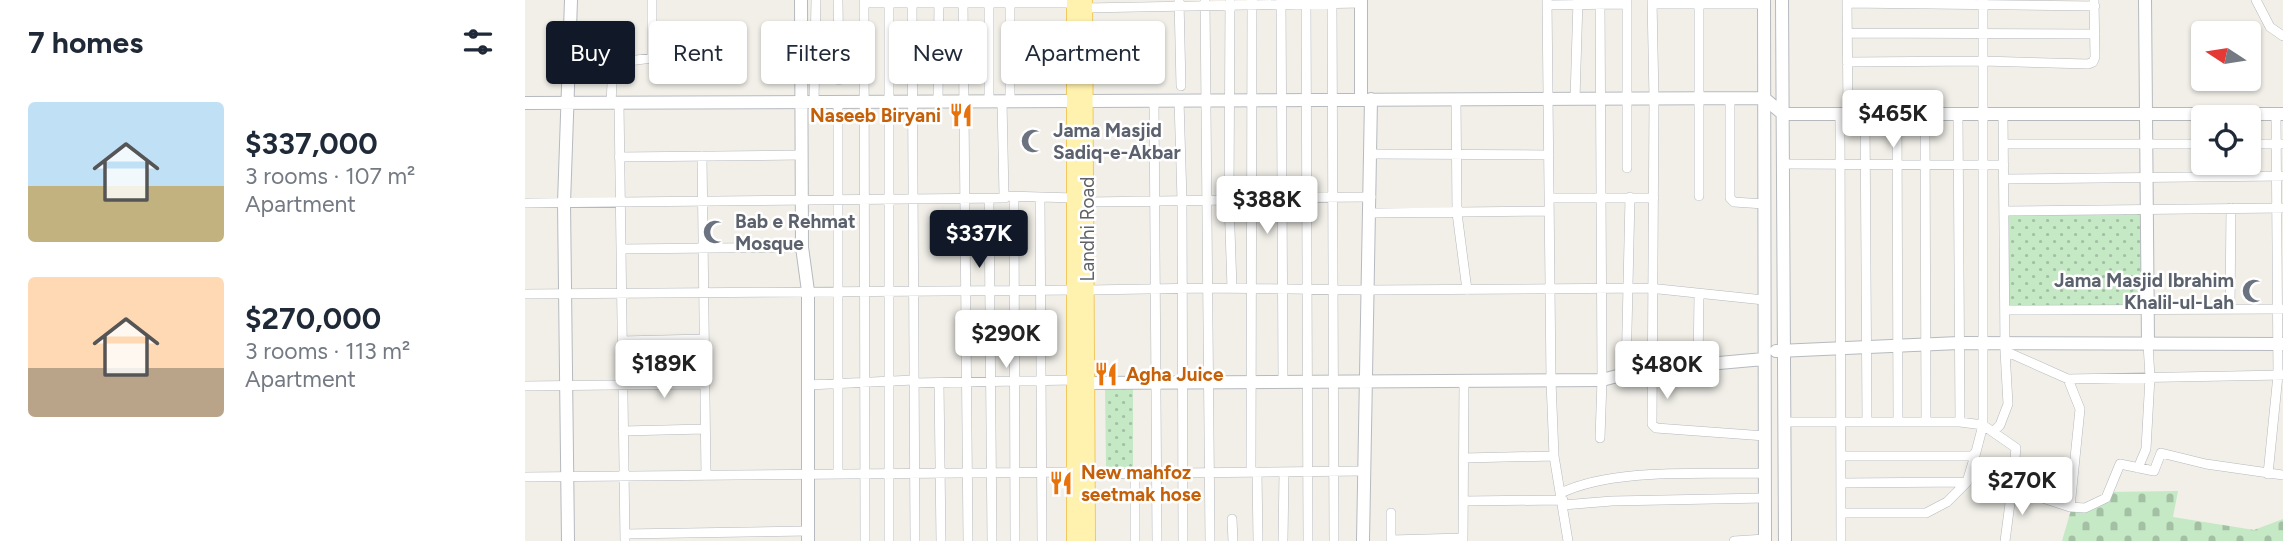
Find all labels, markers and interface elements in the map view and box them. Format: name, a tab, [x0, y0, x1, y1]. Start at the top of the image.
chip: Buy	[546, 21, 635, 84]
chip: Rent	[649, 21, 747, 84]
chip: Filters	[761, 21, 875, 84]
chip: New	[889, 21, 987, 84]
chip: Apartment	[1001, 21, 1165, 84]
north arrow	[2191, 21, 2261, 91]
map controls	[2191, 21, 2261, 175]
icon: filters	[459, 23, 497, 61]
text: 7 homes	[28, 24, 143, 61]
pin: $465K	[1844, 90, 1942, 150]
text: $465K	[1858, 99, 1928, 127]
restaurant icon: Naseeb Biryani	[947, 101, 975, 129]
place label: Naseeb Biryani	[810, 104, 941, 127]
button: locate	[2191, 105, 2261, 175]
place label: Jama Masjid Sadiq-e-Akbar	[1053, 119, 1181, 164]
text: $337,000	[245, 125, 378, 162]
mosque icon: Jama Masjid Sadiq-e-Akbar	[1019, 127, 1047, 155]
icon: home	[84, 130, 168, 214]
text: 3 rooms · 107 m²	[245, 162, 415, 190]
pin: $388K	[1218, 176, 1316, 236]
street label: Landhi Road	[1076, 177, 1099, 281]
text: $388K	[1232, 185, 1302, 213]
text: Apartment	[245, 190, 356, 218]
place label: Bab e Rehmat Mosque	[735, 210, 856, 255]
pin: $337K	[930, 210, 1028, 270]
mosque icon: Bab e Rehmat Mosque	[701, 218, 729, 246]
text: $337K	[946, 219, 1012, 247]
place label: Jama Masjid Ibrahim Khalil-ul-Lah	[2054, 269, 2234, 314]
mosque icon: Jama Masjid Ibrahim Khalil-ul-Lah	[2240, 277, 2268, 305]
text: $270,000	[245, 300, 381, 337]
icon: home	[84, 305, 168, 389]
pin: $290K	[957, 310, 1055, 370]
text: $290K	[971, 319, 1041, 347]
text: 3 rooms · 113 m²	[245, 337, 410, 365]
pin: $189K	[615, 340, 713, 400]
pin: $480K	[1618, 342, 1716, 401]
text: $189K	[631, 349, 697, 377]
text: $480K	[1631, 350, 1703, 378]
restaurant icon: Agha Juice	[1092, 360, 1120, 388]
place label: Agha Juice	[1126, 363, 1224, 386]
text: Apartment	[245, 365, 356, 393]
pin: $270K	[1973, 458, 2071, 517]
place label: New mahfoz seetmak hose	[1081, 461, 1202, 506]
text: $270K	[1987, 466, 2057, 494]
restaurant icon: New mahfoz seetmak hose	[1047, 469, 1075, 497]

